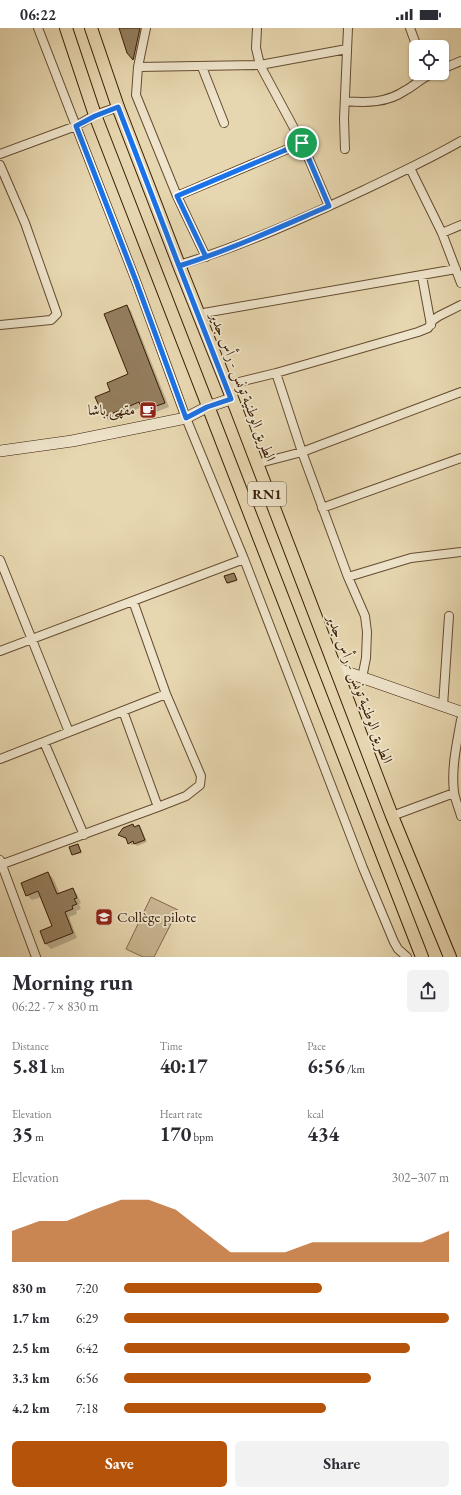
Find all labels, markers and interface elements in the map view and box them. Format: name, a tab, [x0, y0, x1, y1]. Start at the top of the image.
text: 06:22	[20, 5, 56, 24]
map controls	[409, 40, 449, 80]
button: locate	[409, 40, 449, 80]
pin	[285, 126, 319, 160]
icon: arrive	[291, 132, 313, 154]
street label: الطريق الوطنية تونس - رأس جدير	[205, 307, 282, 464]
place label: مقهى باشا	[88, 400, 135, 421]
cafe icon: مقهى باشا	[138, 400, 158, 420]
road number: RN1	[248, 482, 286, 506]
street label: الطريق الوطنية تونس - رأس جدير	[322, 609, 399, 766]
school or university icon: Collège pilote	[94, 907, 114, 927]
place label: Collège pilote	[117, 907, 196, 926]
text: Morning run	[12, 968, 133, 997]
button: share	[407, 970, 449, 1012]
text: 06:22 · 7 × 830 m	[12, 998, 99, 1015]
text: Distance	[12, 1039, 49, 1053]
text: Time	[160, 1039, 183, 1053]
text: Pace	[307, 1039, 326, 1053]
text: 5.81	[12, 1053, 49, 1079]
text: 40:17	[160, 1053, 208, 1079]
text: 6:56	[307, 1053, 345, 1079]
text: km	[49, 1062, 65, 1076]
text: /km	[345, 1062, 365, 1076]
text: Elevation	[12, 1107, 52, 1121]
text: Heart rate	[160, 1107, 202, 1121]
text: kcal	[307, 1107, 324, 1121]
text: 35	[12, 1121, 33, 1147]
text: 170	[160, 1121, 191, 1147]
text: 434	[307, 1121, 339, 1147]
text: m	[33, 1130, 44, 1144]
text: bpm	[191, 1130, 214, 1144]
text: Elevation	[12, 1169, 59, 1186]
text: 302–307 m	[392, 1169, 449, 1186]
text: 830 m	[12, 1280, 46, 1297]
text: 7:20	[76, 1280, 98, 1297]
text: 1.7 km	[12, 1310, 50, 1327]
text: 6:29	[76, 1310, 98, 1327]
text: 2.5 km	[12, 1340, 50, 1357]
text: 6:42	[76, 1340, 98, 1357]
text: 3.3 km	[12, 1370, 50, 1387]
text: 6:56	[76, 1370, 98, 1387]
text: 4.2 km	[12, 1400, 50, 1417]
text: 7:18	[76, 1400, 98, 1417]
button: Save	[12, 1441, 227, 1487]
button: Share	[235, 1441, 449, 1487]

